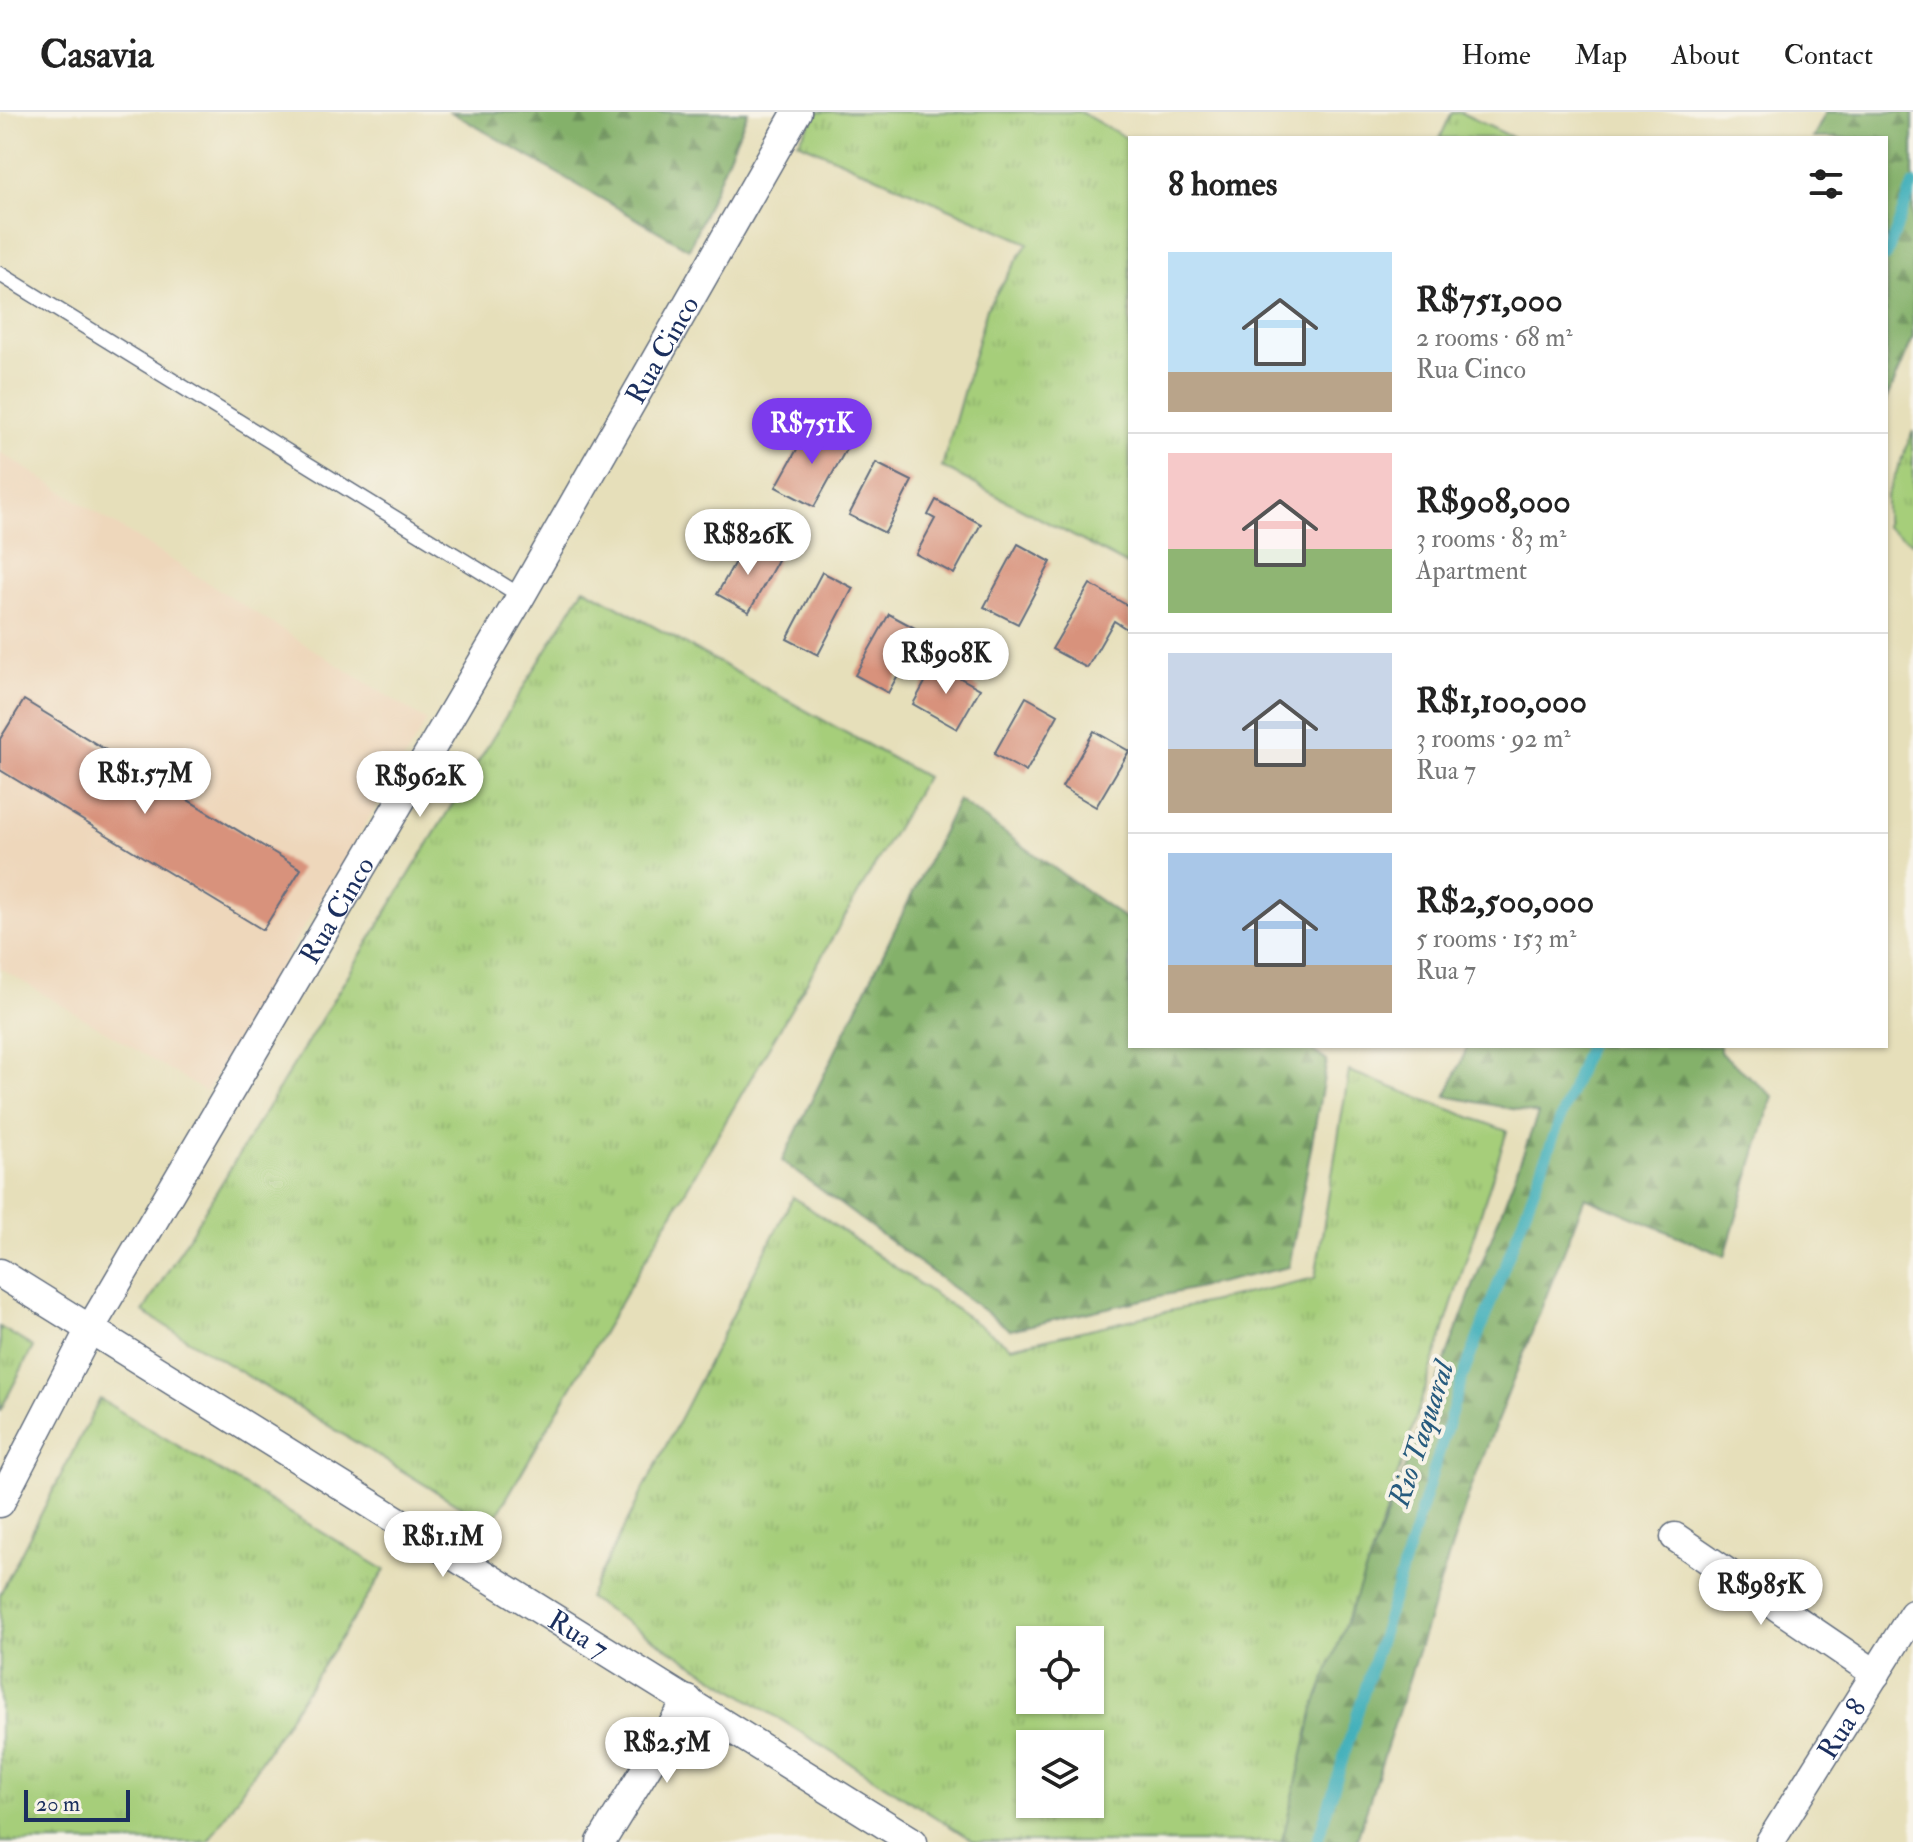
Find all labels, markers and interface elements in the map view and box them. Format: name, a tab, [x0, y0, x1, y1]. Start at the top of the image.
text: Casavia	[40, 31, 153, 79]
text: Home	[1461, 38, 1531, 73]
text: Map	[1575, 38, 1627, 73]
text: About	[1671, 38, 1740, 73]
text: Contact	[1784, 38, 1873, 73]
icon: filters	[1804, 162, 1848, 206]
text: 8 homes	[1168, 163, 1277, 206]
text: R$751,000	[1416, 279, 1563, 322]
icon: home	[1232, 284, 1328, 380]
street label: Rua Cinco	[618, 290, 707, 410]
text: 2 rooms · 68 m²	[1416, 322, 1573, 354]
text: Rua Cinco	[1416, 354, 1526, 386]
pin: R$751K	[747, 398, 877, 466]
text: R$751K	[770, 408, 854, 440]
text: R$908,000	[1416, 480, 1571, 523]
icon: home	[1232, 485, 1328, 581]
pin: R$826K	[683, 509, 813, 577]
text: R$826K	[703, 519, 793, 551]
text: 3 rooms · 83 m²	[1416, 523, 1566, 555]
text: Apartment	[1416, 555, 1527, 587]
pin: R$908K	[881, 628, 1011, 696]
text: R$908K	[901, 638, 991, 670]
text: R$1,100,000	[1416, 680, 1587, 723]
icon: home	[1232, 685, 1328, 781]
text: 3 rooms · 92 m²	[1416, 723, 1571, 755]
pin: R$1.57M	[71, 748, 219, 816]
pin: R$962K	[355, 751, 485, 819]
text: Rua 7	[1416, 755, 1476, 787]
text: R$1.57M	[97, 758, 193, 790]
text: R$962K	[374, 761, 466, 793]
street label: Rua Cinco	[293, 851, 383, 971]
text: R$2,500,000	[1416, 880, 1594, 923]
icon: home	[1232, 885, 1328, 981]
text: 5 rooms · 153 m²	[1416, 923, 1576, 955]
text: Rua 7	[1416, 955, 1476, 987]
water label: Rio Taquaral	[1380, 1354, 1463, 1512]
pin: R$1.1M	[378, 1511, 508, 1579]
text: R$1.1M	[402, 1521, 484, 1553]
pin: R$985K	[1696, 1559, 1826, 1627]
text: R$985K	[1717, 1569, 1805, 1601]
street label: Rua 7	[541, 1603, 615, 1667]
map controls	[1016, 1626, 1104, 1818]
button: locate	[1016, 1626, 1104, 1714]
street label: Rua 8	[1810, 1693, 1875, 1766]
pin: R$2.5M	[602, 1717, 732, 1785]
text: R$2.5M	[623, 1727, 711, 1759]
button: layers	[1016, 1730, 1104, 1818]
scale bar	[24, 1786, 130, 1822]
text: 20 m	[36, 1790, 80, 1818]

